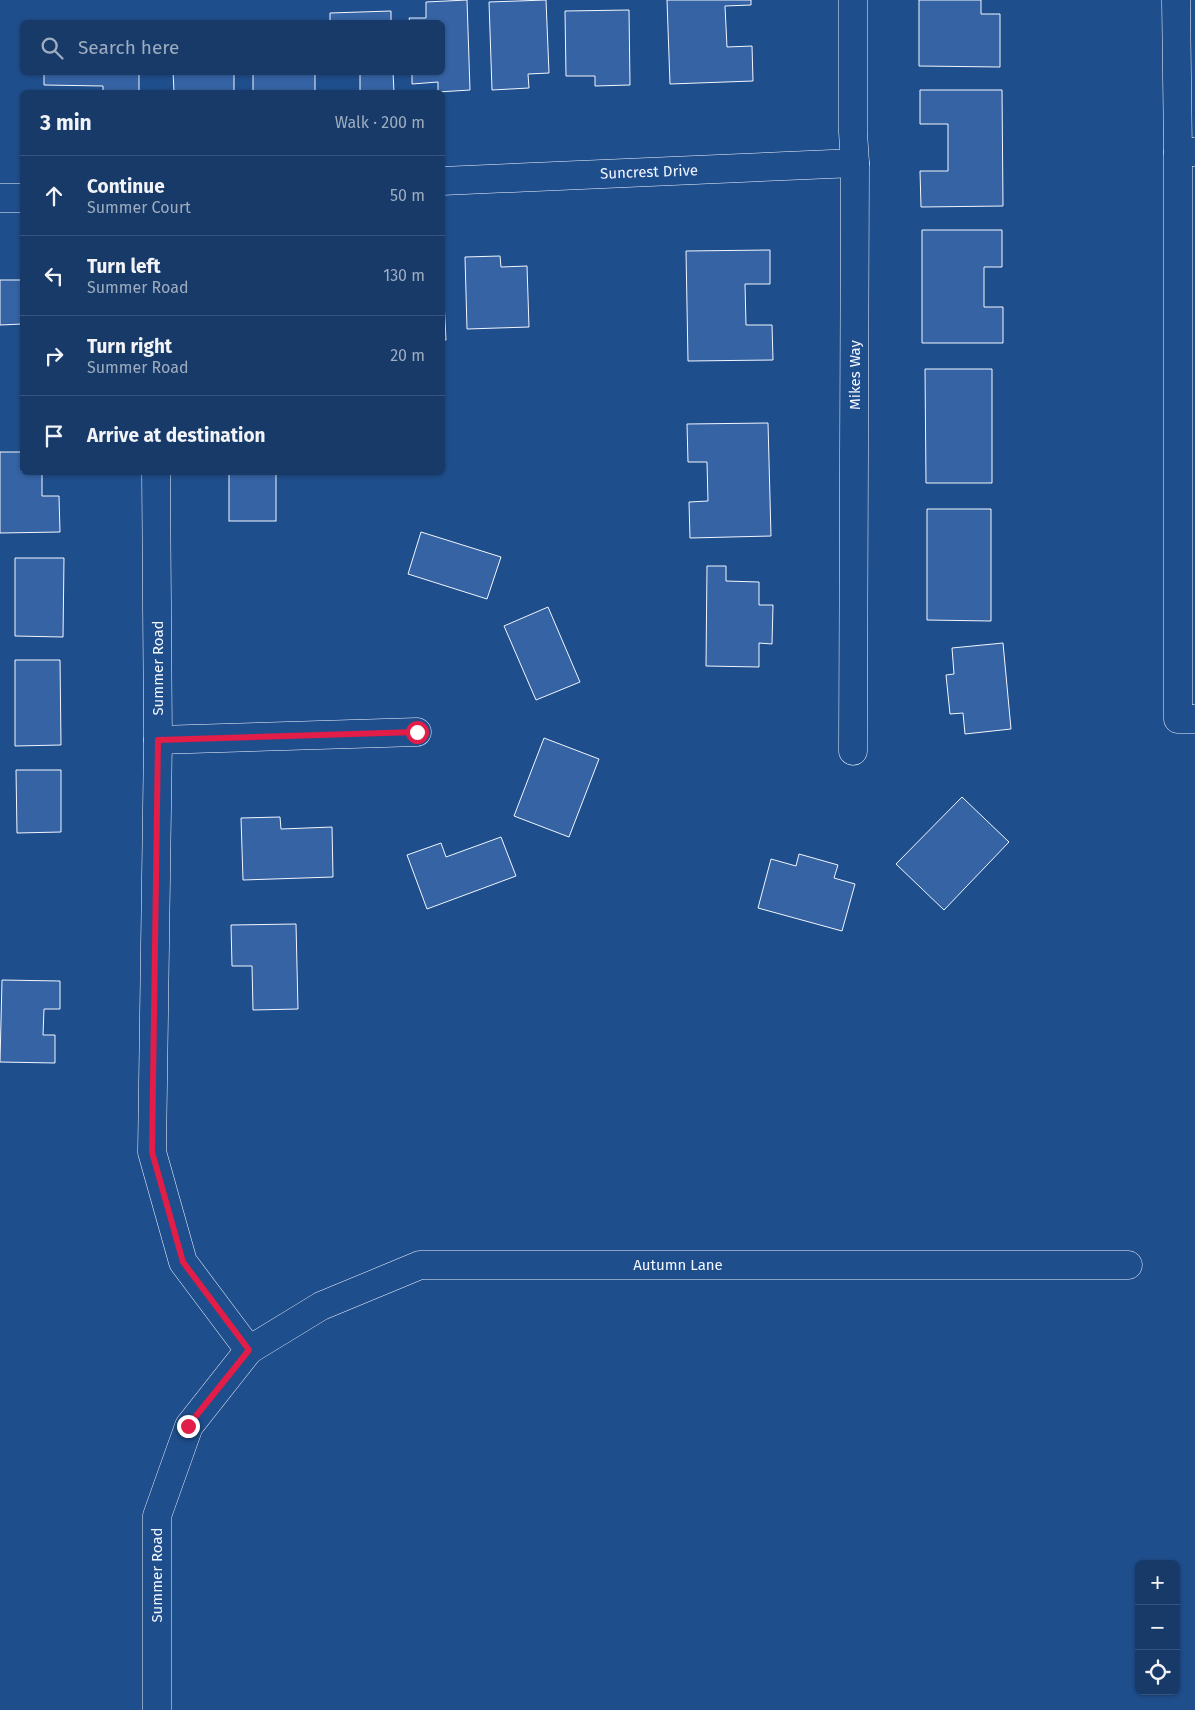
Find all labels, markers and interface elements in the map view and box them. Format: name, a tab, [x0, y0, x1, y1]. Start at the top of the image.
search box	[20, 20, 445, 75]
icon: search	[38, 34, 66, 62]
text: Search here	[78, 36, 179, 59]
text: 3 min	[40, 110, 92, 136]
text: Walk · 200 m	[335, 113, 425, 132]
street label: Suncrest Drive	[600, 161, 698, 183]
text: Continue	[87, 175, 165, 198]
icon: ahead	[40, 182, 68, 210]
text: 50 m	[390, 186, 425, 205]
text: Summer Court	[87, 198, 191, 217]
text: Turn left	[87, 255, 161, 278]
icon: left	[40, 262, 68, 290]
text: 130 m	[383, 266, 425, 285]
text: Summer Road	[87, 278, 189, 297]
text: Turn right	[87, 335, 172, 358]
street label: Mikes Way	[846, 339, 864, 410]
icon: right	[40, 342, 68, 370]
text: 20 m	[390, 346, 425, 365]
text: Summer Road	[87, 358, 189, 377]
icon: arrive	[40, 422, 68, 450]
text: Arrive at destination	[87, 424, 266, 447]
street label: Summer Road	[149, 620, 167, 716]
route start	[406, 721, 429, 744]
street label: Autumn Lane	[633, 1256, 723, 1274]
route end	[177, 1415, 200, 1438]
street label: Summer Road	[148, 1527, 166, 1623]
map controls	[1135, 1560, 1180, 1695]
button: +	[1135, 1560, 1180, 1605]
button: −	[1135, 1605, 1180, 1650]
button: locate	[1135, 1650, 1180, 1695]

